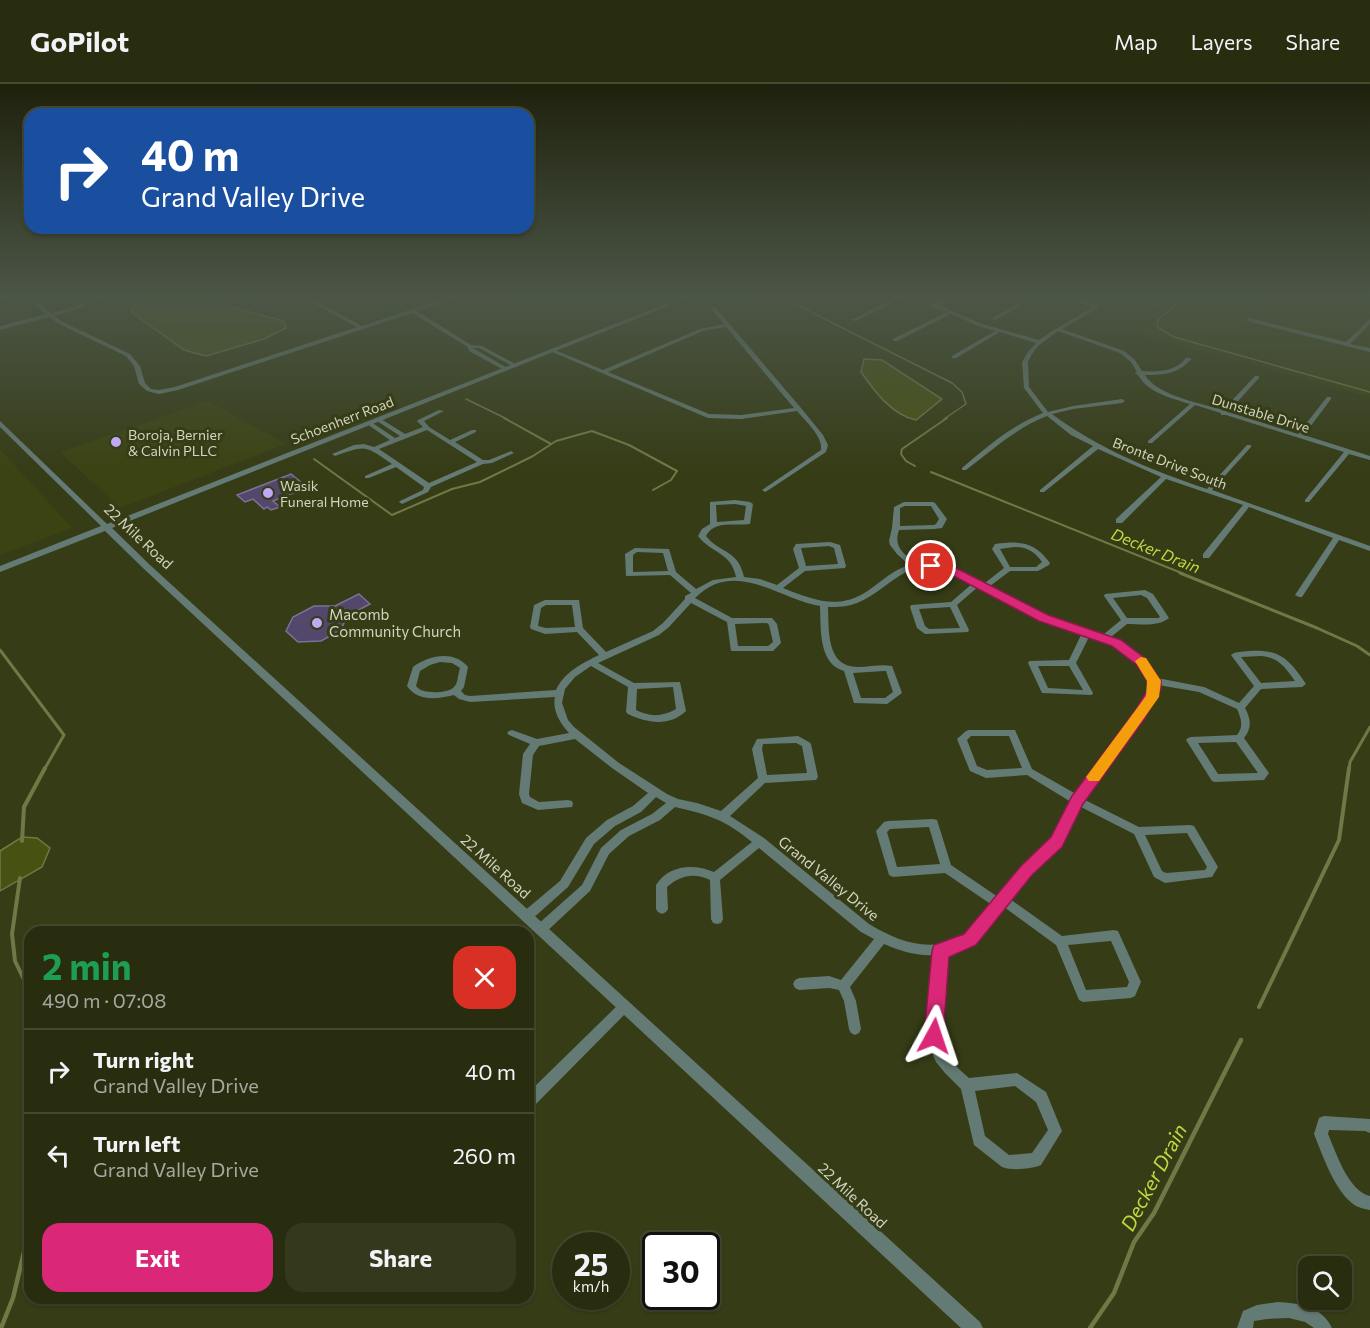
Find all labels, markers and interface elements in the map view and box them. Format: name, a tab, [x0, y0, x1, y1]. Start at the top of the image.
text: GoPilot	[30, 24, 129, 58]
text: Map	[1114, 29, 1158, 54]
text: Layers	[1191, 29, 1253, 54]
text: Share	[1286, 29, 1340, 54]
text: 40 m	[141, 128, 239, 180]
icon: right	[42, 132, 120, 210]
text: Grand Valley Drive	[141, 180, 365, 213]
street label: Dunstable Drive	[1210, 390, 1312, 436]
street label: Schoenherr Road	[288, 393, 396, 447]
place label: Boroja, Bernier & Calvin PLLC	[128, 426, 223, 459]
street label: Bronte Drive South	[1110, 433, 1230, 493]
marker: Boroja, Bernier & Calvin PLLC	[109, 435, 123, 449]
place label: Wasik Funeral Home	[280, 477, 369, 510]
marker: Wasik Funeral Home	[261, 486, 275, 500]
street label: 22 Mile Road	[101, 500, 177, 572]
water label: Decker Drain	[1109, 524, 1203, 576]
pin	[905, 540, 956, 591]
icon: arrive	[914, 549, 947, 582]
place label: Macomb Community Church	[329, 605, 461, 640]
marker: Macomb Community Church	[310, 616, 324, 630]
street label: 22 Mile Road	[458, 830, 534, 902]
street label: Grand Valley Drive	[775, 832, 883, 924]
text: 2 min	[42, 943, 132, 987]
button: close	[453, 946, 516, 1009]
text: 490 m · 07:08	[42, 988, 166, 1012]
position arrow	[902, 1004, 966, 1068]
text: Turn right	[93, 1046, 194, 1073]
icon: right	[42, 1055, 75, 1088]
text: 40 m	[465, 1058, 516, 1085]
text: Grand Valley Drive	[93, 1073, 259, 1097]
water label: Decker Drain	[1115, 1119, 1191, 1235]
text: Turn left	[93, 1130, 180, 1157]
icon: left	[42, 1139, 75, 1172]
text: 260 m	[453, 1142, 516, 1169]
text: Grand Valley Drive	[93, 1157, 259, 1181]
street label: 22 Mile Road	[815, 1159, 891, 1231]
button: Exit	[42, 1223, 273, 1292]
button: Share	[285, 1223, 516, 1292]
speed limit sign: 30	[642, 1232, 720, 1310]
text: 25	[574, 1245, 608, 1282]
map controls	[1298, 1256, 1352, 1310]
button: search	[1298, 1256, 1352, 1310]
text: km/h	[573, 1277, 609, 1295]

